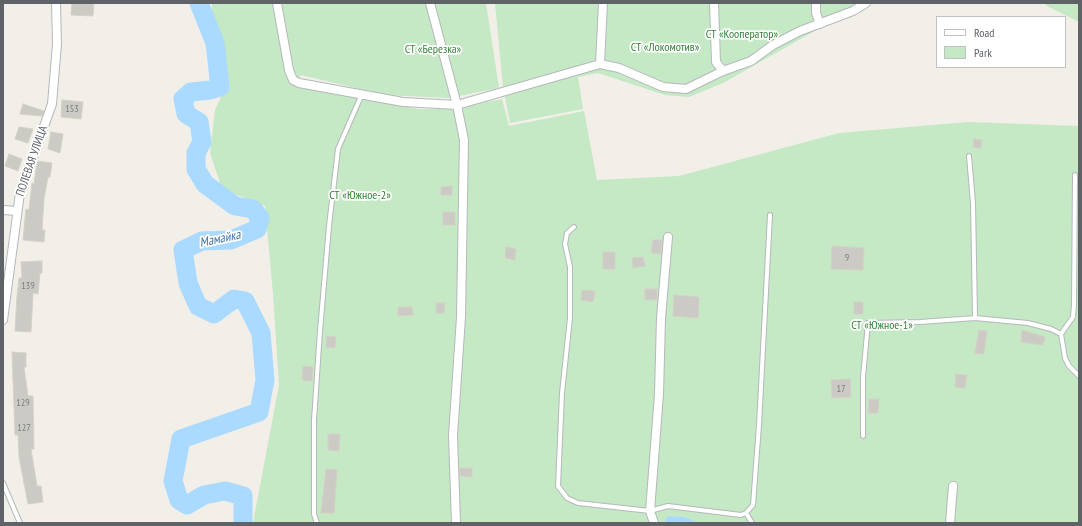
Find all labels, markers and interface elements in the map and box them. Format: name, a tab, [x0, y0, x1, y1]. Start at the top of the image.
legend	[936, 16, 1066, 68]
text: Road	[974, 25, 994, 40]
park label: СТ «Кооператор»	[706, 28, 778, 42]
park label: СТ «Локомотив»	[631, 41, 699, 55]
park label: СТ «Березка»	[405, 43, 461, 57]
text: Park	[974, 45, 992, 60]
house number: 153	[65, 103, 79, 115]
street label: ПОЛЕВАЯ УЛИЦА	[13, 124, 51, 198]
park label: СТ «Южное-2»	[329, 189, 391, 203]
water label: Мамайка	[198, 227, 242, 251]
house number: 9	[845, 252, 849, 264]
house number: 139	[21, 280, 35, 292]
park label: СТ «Южное-1»	[851, 319, 913, 333]
house number: 17	[837, 383, 845, 395]
house number: 129	[16, 397, 30, 409]
house number: 127	[17, 422, 31, 434]

